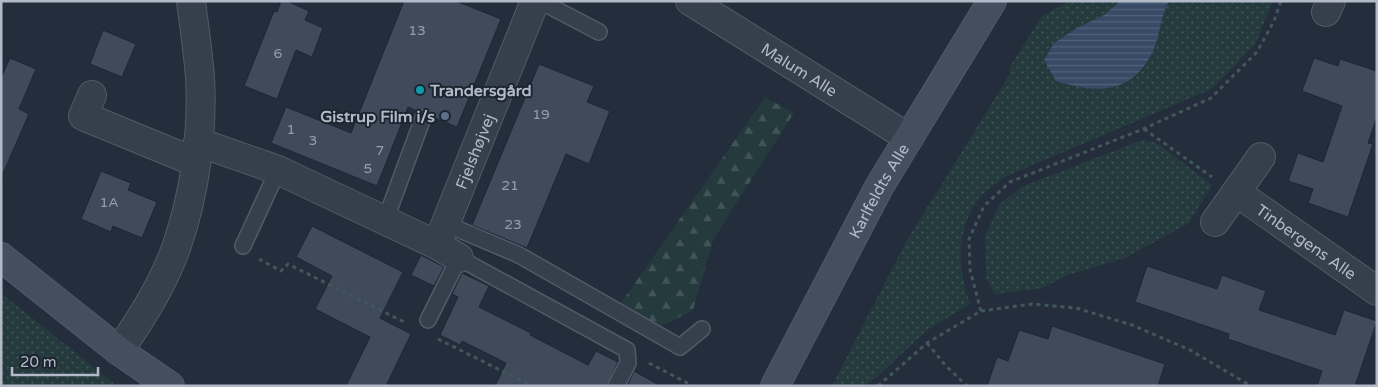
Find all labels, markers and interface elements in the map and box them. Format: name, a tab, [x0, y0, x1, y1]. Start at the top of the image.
house number: 13	[408, 22, 426, 39]
street label: Malum Alle	[757, 39, 841, 102]
house number: 6	[274, 45, 283, 62]
place label: Trandersgård	[429, 81, 532, 101]
marker: Trandersgård	[414, 84, 426, 96]
house number: 19	[532, 106, 550, 123]
place label: Gistrup Film i/s	[320, 107, 435, 127]
marker: Gistrup Film i/s	[439, 110, 451, 122]
street label: Fjelshøjvej	[451, 111, 500, 192]
house number: 1	[287, 121, 295, 138]
house number: 3	[309, 132, 317, 149]
street label: Karlfeldts Alle	[845, 140, 914, 242]
house number: 7	[376, 142, 384, 159]
house number: 5	[364, 160, 372, 177]
house number: 21	[501, 177, 519, 194]
house number: 1A	[99, 194, 119, 211]
street label: Tinbergens Alle	[1252, 200, 1360, 284]
house number: 23	[504, 216, 522, 233]
scale bar	[12, 344, 99, 376]
text: 20 m	[20, 353, 57, 371]

